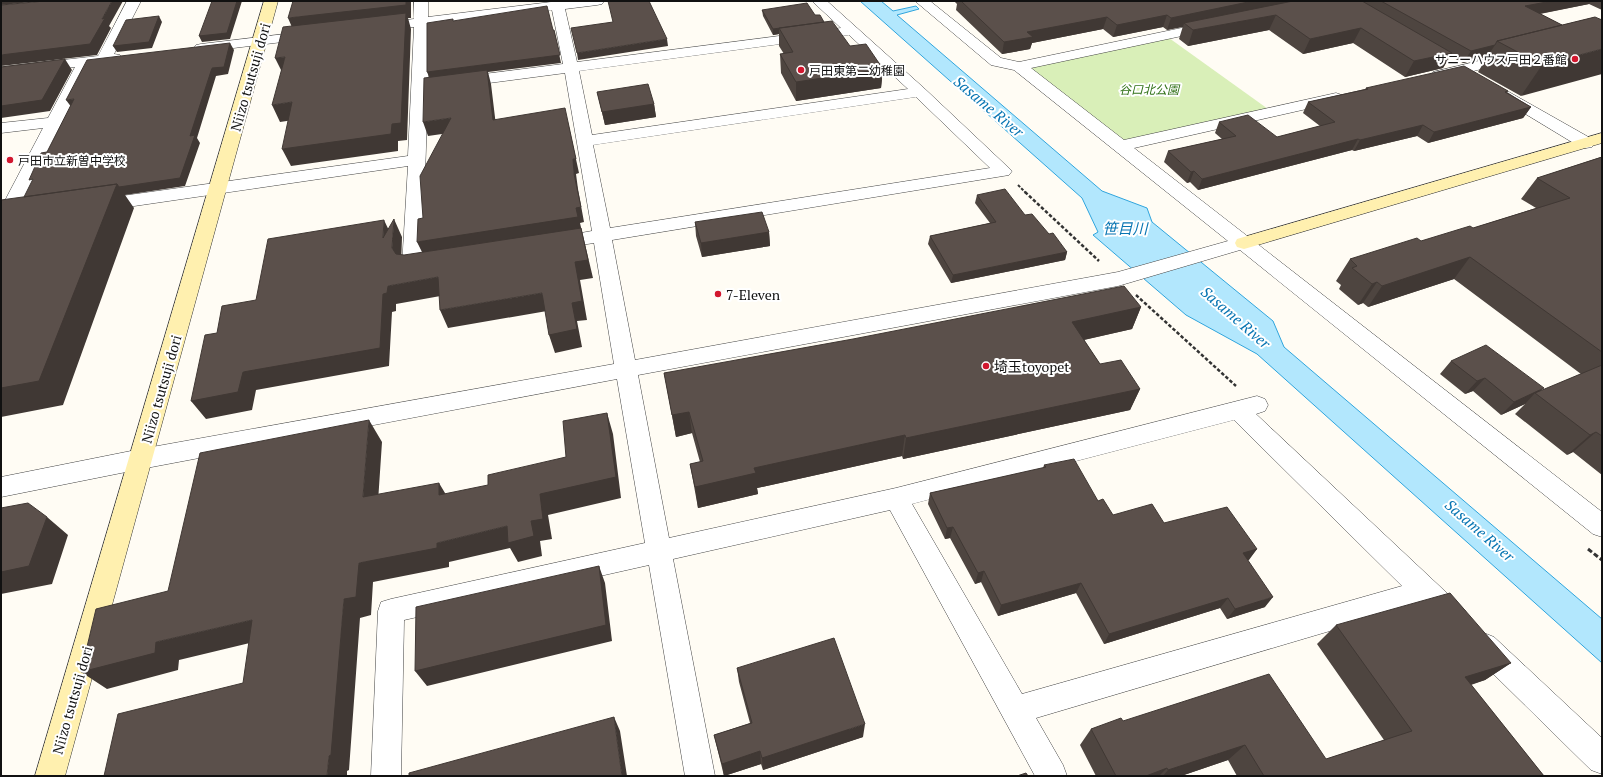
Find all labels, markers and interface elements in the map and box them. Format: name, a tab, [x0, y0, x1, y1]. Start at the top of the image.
street label: Niizo tsutsuji dori	[225, 21, 275, 133]
place label: サニーハウス戸田２番館	[1435, 52, 1567, 67]
marker: サニーハウス戸田２番館	[1570, 54, 1580, 64]
place label: 戸田東第二幼稚園	[809, 63, 905, 78]
marker: 戸田東第二幼稚園	[796, 65, 806, 75]
water label: Sasame River	[950, 71, 1029, 142]
park label: 谷口北公園	[1119, 82, 1181, 97]
place label: 戸田市立新曽中学校	[18, 153, 126, 168]
marker: 戸田市立新曽中学校	[5, 155, 15, 165]
water label: 笹目川	[1102, 218, 1149, 238]
water label: Sasame River	[1197, 281, 1276, 353]
place label: 7-Eleven	[726, 285, 781, 304]
marker: 7-Eleven	[713, 289, 723, 299]
street label: Niizo tsutsuji dori	[136, 333, 186, 445]
place label: 埼玉toyopet	[994, 357, 1070, 376]
marker: 埼玉toyopet	[981, 361, 991, 371]
water label: Sasame River	[1441, 494, 1520, 566]
street label: Niizo tsutsuji dori	[47, 644, 97, 756]

